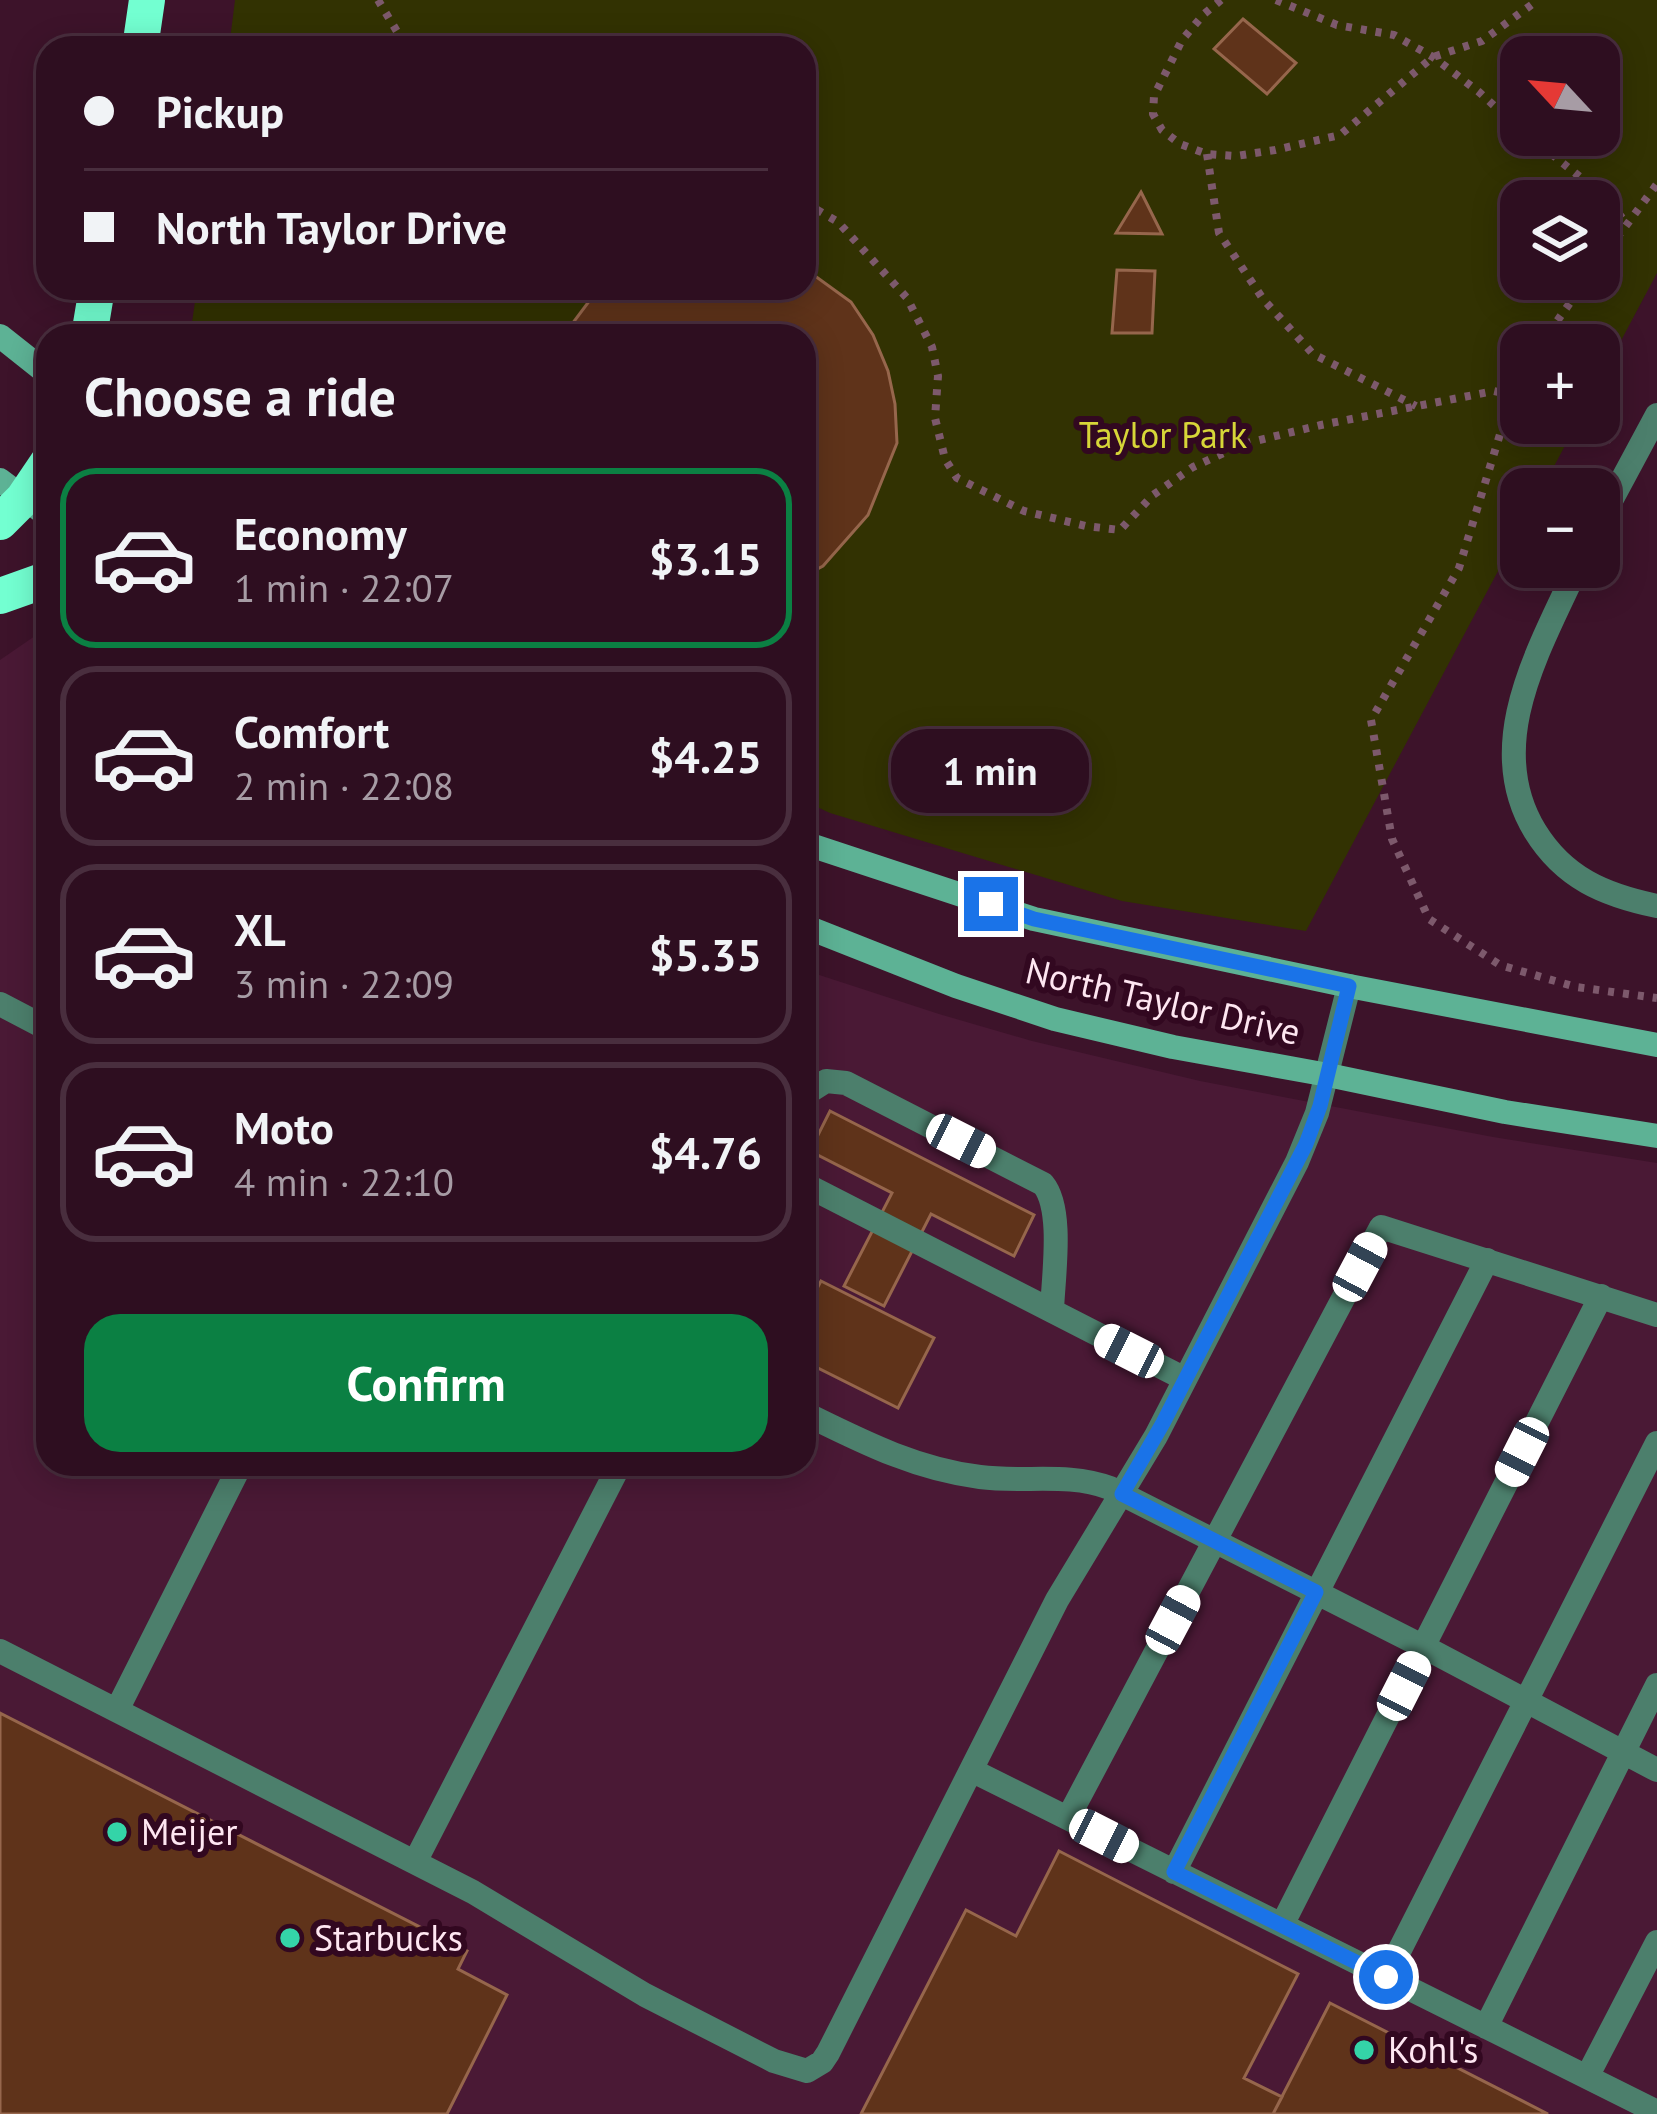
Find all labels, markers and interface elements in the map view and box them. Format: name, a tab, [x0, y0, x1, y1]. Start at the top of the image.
north arrow	[1500, 36, 1620, 156]
map controls	[1500, 36, 1620, 588]
text: Pickup	[156, 82, 284, 140]
button: layers	[1500, 180, 1620, 300]
text: North Taylor Drive	[156, 198, 507, 256]
button: +	[1500, 324, 1620, 444]
text: Choose a ride	[84, 361, 396, 431]
park label: Taylor Park	[1079, 411, 1247, 458]
button: −	[1500, 468, 1620, 588]
icon: car	[90, 504, 198, 612]
text: Economy	[234, 504, 407, 562]
text: $3.15	[649, 529, 762, 587]
text: 1 min · 22:07	[234, 562, 454, 613]
icon: car	[90, 702, 198, 810]
text: Comfort	[234, 702, 389, 760]
text: $4.25	[649, 727, 762, 785]
callout: 1 min	[892, 730, 1090, 814]
text: 1 min	[942, 745, 1038, 796]
text: 2 min · 22:08	[234, 760, 454, 811]
route end	[964, 877, 1018, 931]
icon: car	[90, 900, 198, 1008]
text: XL	[234, 900, 286, 958]
text: $5.35	[649, 925, 762, 983]
street label: North Taylor Drive	[1021, 946, 1305, 1055]
text: 3 min · 22:09	[234, 958, 454, 1009]
icon: car	[90, 1098, 198, 1206]
text: Moto	[234, 1098, 334, 1156]
car	[921, 1109, 1001, 1173]
text: $4.76	[649, 1123, 762, 1181]
text: 4 min · 22:10	[234, 1156, 454, 1207]
car	[1327, 1227, 1393, 1307]
button: Confirm	[84, 1314, 768, 1452]
car	[1089, 1319, 1169, 1383]
car	[1490, 1412, 1554, 1492]
car	[1140, 1580, 1206, 1660]
car	[1372, 1646, 1436, 1726]
car	[1064, 1804, 1144, 1868]
place label: Meijer	[141, 1808, 238, 1855]
marker: Meijer	[104, 1819, 130, 1845]
place label: Starbucks	[314, 1914, 463, 1961]
marker: Starbucks	[277, 1925, 303, 1951]
route start	[1359, 1950, 1413, 2004]
place label: Kohl's	[1388, 2026, 1479, 2073]
marker: Kohl's	[1351, 2037, 1377, 2063]

